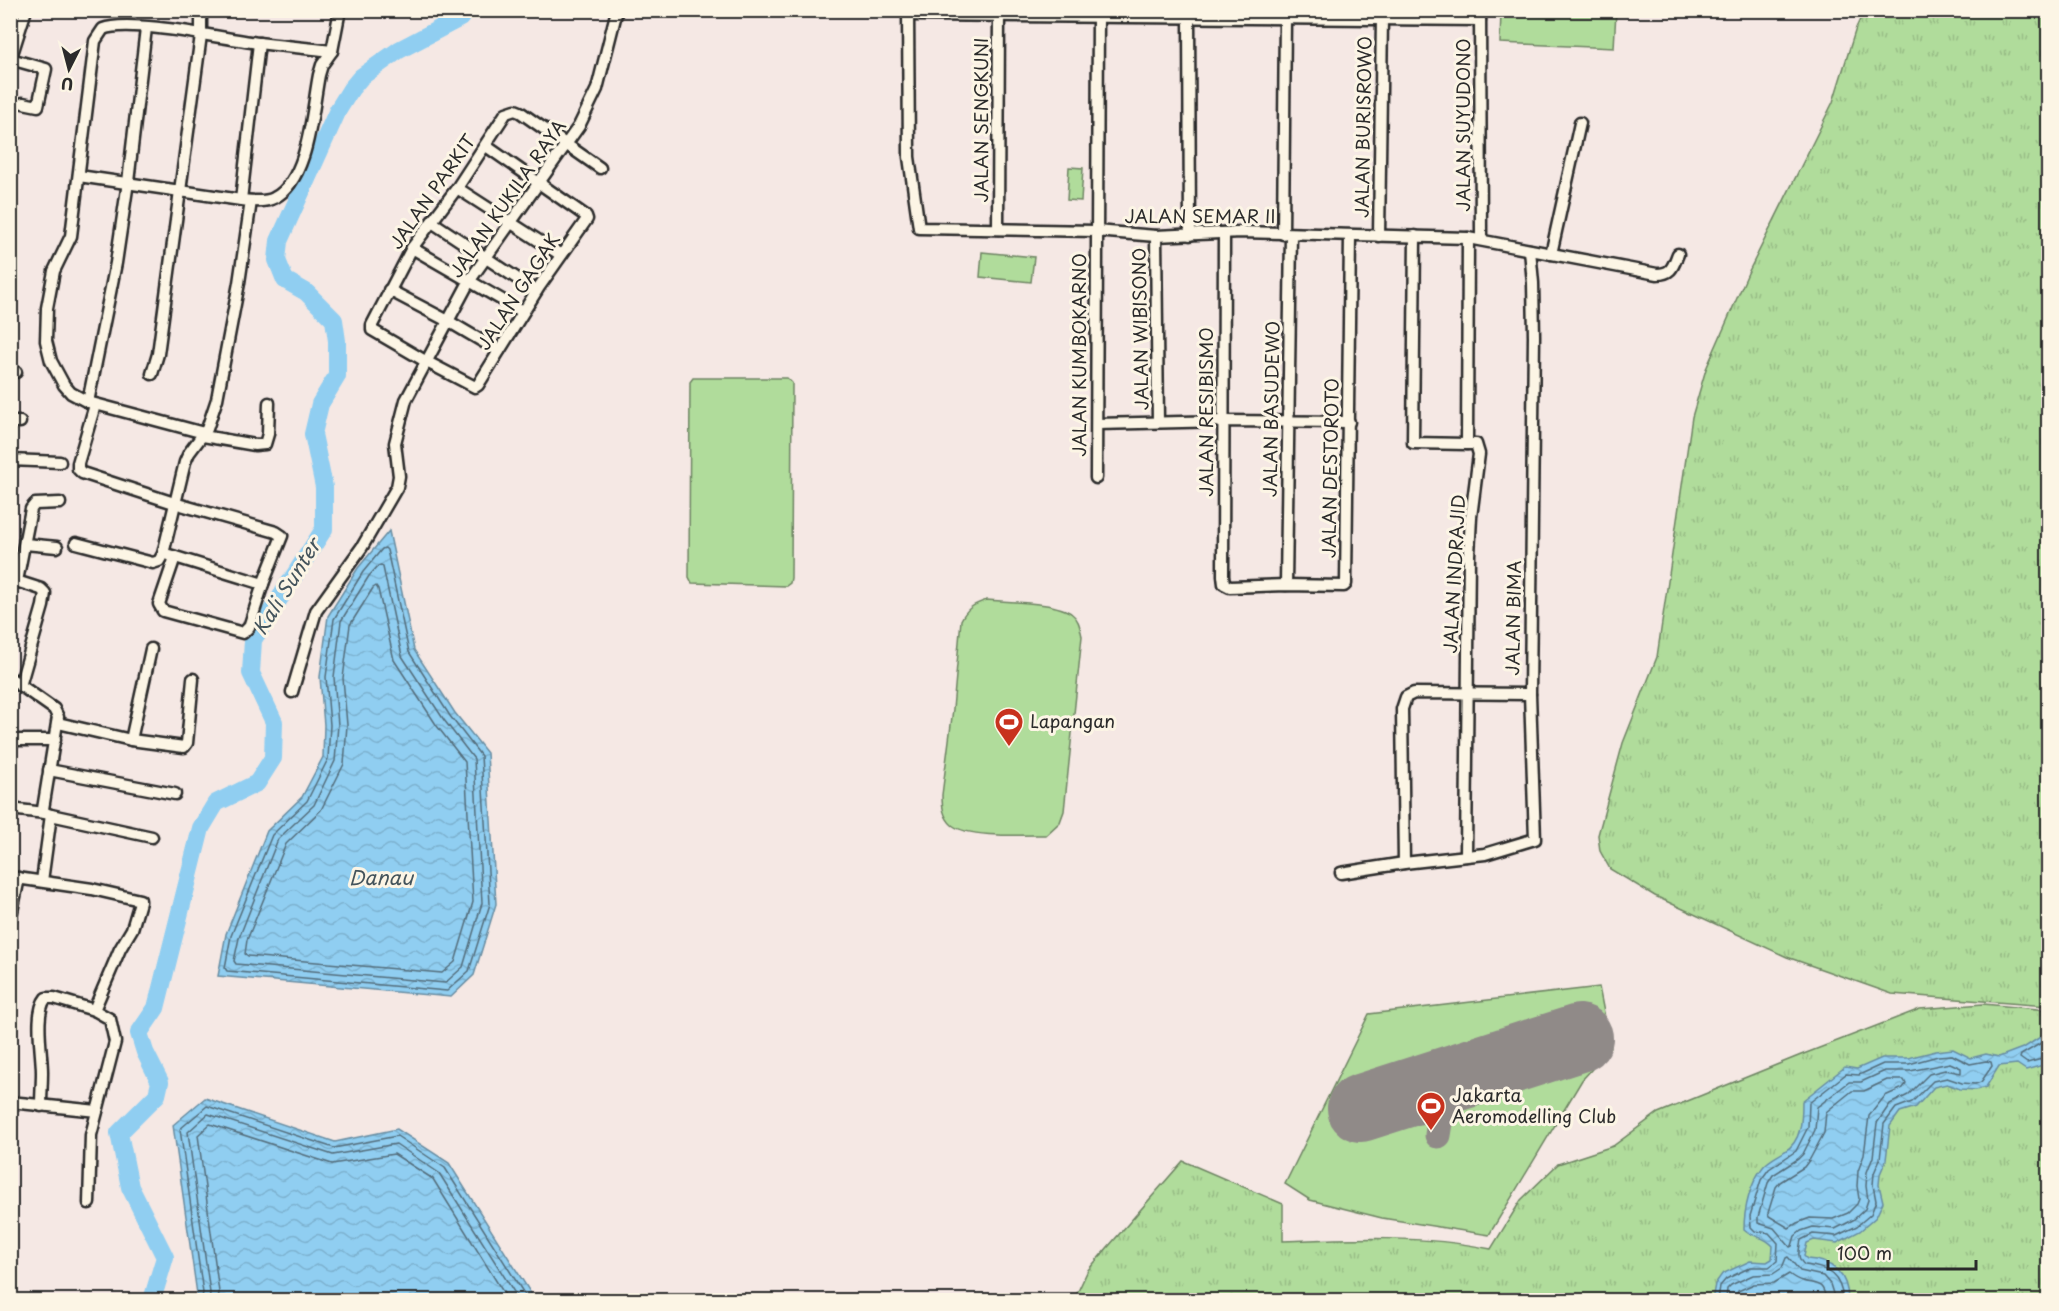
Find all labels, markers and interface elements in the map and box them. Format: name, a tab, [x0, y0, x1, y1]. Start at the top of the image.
street label: JALAN BURISROWO	[1347, 36, 1378, 218]
street label: JALAN SENGKUNI	[967, 37, 994, 203]
street label: JALAN SUYUDONO	[1449, 38, 1476, 212]
north arrow	[39, 39, 99, 99]
text: U	[60, 72, 75, 97]
street label: JALAN KUKILA RAYA	[442, 114, 572, 283]
street label: JALAN PARKIT	[382, 127, 482, 254]
street label: JALAN SEMAR II	[1124, 202, 1276, 229]
street label: JALAN GAGAK	[470, 227, 566, 355]
street label: JALAN WIBISONO	[1125, 248, 1154, 411]
street label: JALAN KUMBOKARNO	[1065, 253, 1092, 457]
street label: JALAN BASUDEWO	[1255, 321, 1286, 497]
street label: JALAN RESIBISMO	[1192, 327, 1219, 497]
street label: JALAN DESTOROTO	[1314, 378, 1345, 558]
street label: JALAN INDRAJID	[1436, 494, 1471, 654]
water label: Kali Sunter	[245, 530, 329, 640]
street label: JALAN BIMA	[1498, 560, 1527, 676]
sports icon: Lapangan	[993, 706, 1025, 748]
place label: Lapangan	[1030, 707, 1115, 734]
water label: Danau	[349, 862, 415, 892]
place label: Jakarta Aeromodelling Club	[1452, 1081, 1616, 1129]
sports icon: Jakarta Aeromodelling Club	[1415, 1090, 1447, 1132]
scale bar	[1828, 1233, 1976, 1271]
text: 100 m	[1837, 1239, 1892, 1266]

